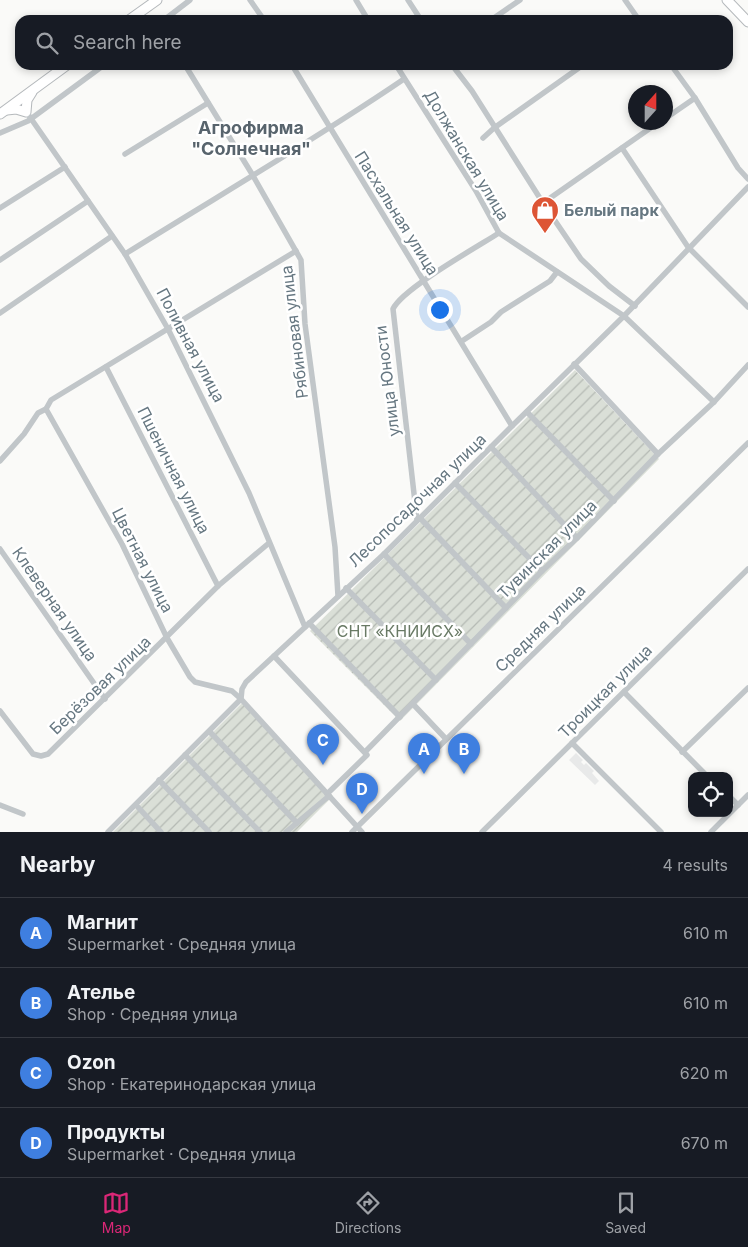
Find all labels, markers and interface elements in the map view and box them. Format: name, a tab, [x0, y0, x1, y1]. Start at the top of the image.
search box	[15, 15, 733, 70]
icon: search	[33, 29, 61, 57]
text: Search here	[73, 31, 182, 54]
north arrow	[628, 85, 673, 130]
street label: Должанская улица	[420, 86, 514, 224]
district label: Агрофирма "Солнечная"	[191, 117, 311, 159]
street label: Пасхальная улица	[351, 147, 443, 279]
shop icon: Белый парк	[530, 195, 560, 234]
place label: Белый парк	[564, 200, 659, 220]
street label: Рябиновая улица	[276, 264, 312, 400]
street label: Поливная улица	[152, 284, 230, 406]
your location	[427, 297, 453, 323]
street label: улица Юности	[370, 324, 404, 438]
street label: Пшеничная улица	[133, 403, 215, 537]
street label: Лесопосадочная улица	[344, 429, 490, 571]
street label: Тувинская улица	[493, 495, 601, 603]
street label: Цветная улица	[108, 504, 178, 616]
street label: Клеверная улица	[8, 543, 102, 665]
street label: Средняя улица	[491, 580, 589, 676]
park label: СНТ «КНИИСХ»	[337, 621, 463, 641]
street label: Берёзовая улица	[45, 632, 155, 738]
street label: Троицкая улица	[554, 640, 656, 742]
pin: C	[307, 724, 339, 765]
pin: A	[408, 733, 440, 774]
pin: B	[448, 733, 480, 774]
map controls	[688, 772, 733, 817]
button: locate	[688, 772, 733, 817]
pin: D	[346, 773, 378, 814]
text: Nearby	[20, 852, 95, 877]
text: 4 results	[663, 855, 728, 875]
text: Магнит	[67, 911, 138, 934]
text: A	[30, 923, 42, 943]
text: 610 m	[683, 923, 728, 943]
text: Supermarket · Средняя улица	[67, 934, 296, 954]
text: Ателье	[67, 981, 135, 1004]
text: B	[31, 993, 41, 1013]
text: 610 m	[683, 993, 728, 1013]
text: Shop · Средняя улица	[67, 1004, 238, 1024]
text: Ozon	[67, 1051, 116, 1074]
text: C	[30, 1063, 42, 1083]
text: 620 m	[680, 1063, 728, 1083]
text: Shop · Екатеринодарская улица	[67, 1074, 316, 1094]
text: Продукты	[67, 1121, 165, 1144]
text: D	[30, 1133, 42, 1153]
text: 670 m	[681, 1133, 728, 1153]
text: Supermarket · Средняя улица	[67, 1144, 296, 1164]
tab: Map	[102, 1189, 131, 1236]
tab: Directions	[335, 1189, 401, 1236]
tab: Saved	[605, 1189, 646, 1236]

